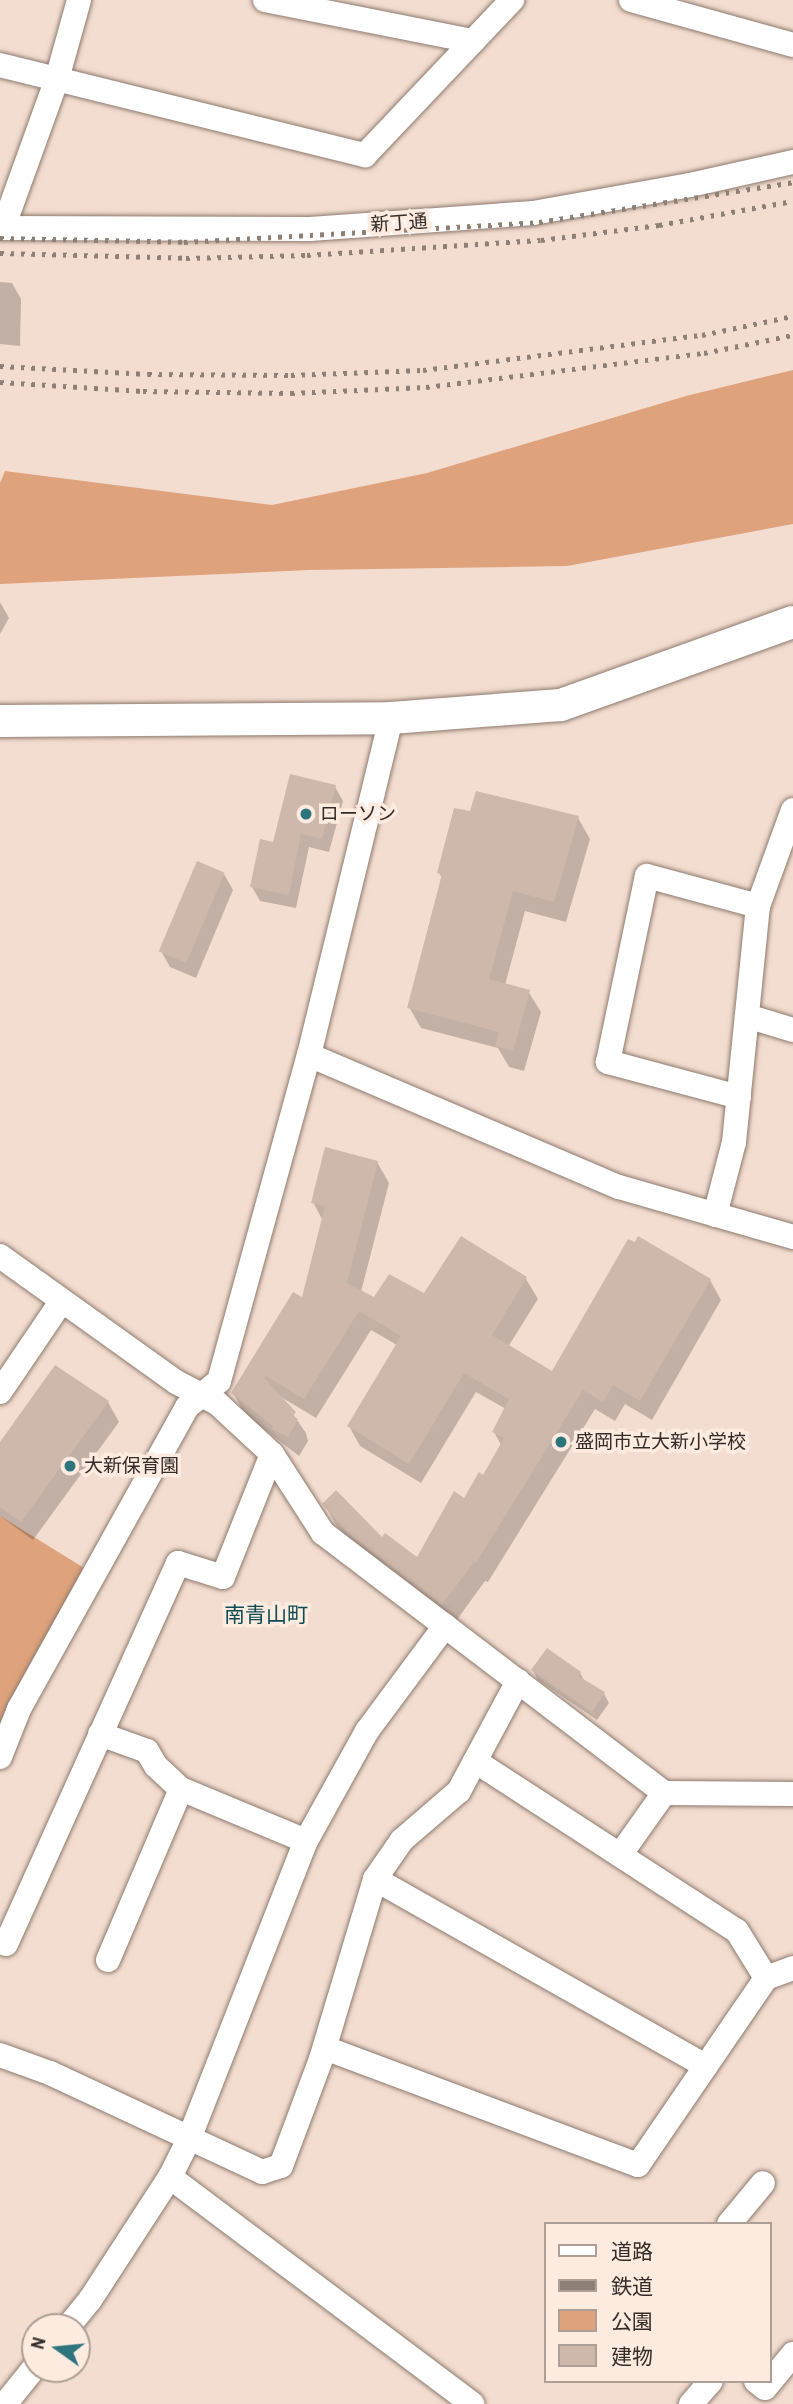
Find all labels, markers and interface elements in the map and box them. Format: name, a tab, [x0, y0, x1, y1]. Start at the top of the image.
street label: 新丁通	[370, 210, 428, 236]
place label: ローソン	[320, 803, 396, 825]
marker: ローソン	[298, 806, 314, 822]
place label: 盛岡市立大新小学校	[575, 1431, 746, 1453]
marker: 盛岡市立大新小学校	[553, 1434, 569, 1450]
place label: 大新保育園	[84, 1455, 179, 1477]
marker: 大新保育園	[62, 1458, 78, 1474]
district label: 南青山町	[224, 1602, 308, 1628]
legend	[544, 2222, 772, 2383]
text: 道路	[611, 2237, 653, 2266]
text: 鉄道	[611, 2272, 653, 2301]
text: 公園	[611, 2307, 653, 2336]
north arrow	[21, 2313, 91, 2383]
text: N	[24, 2334, 52, 2352]
text: 建物	[611, 2342, 653, 2371]

